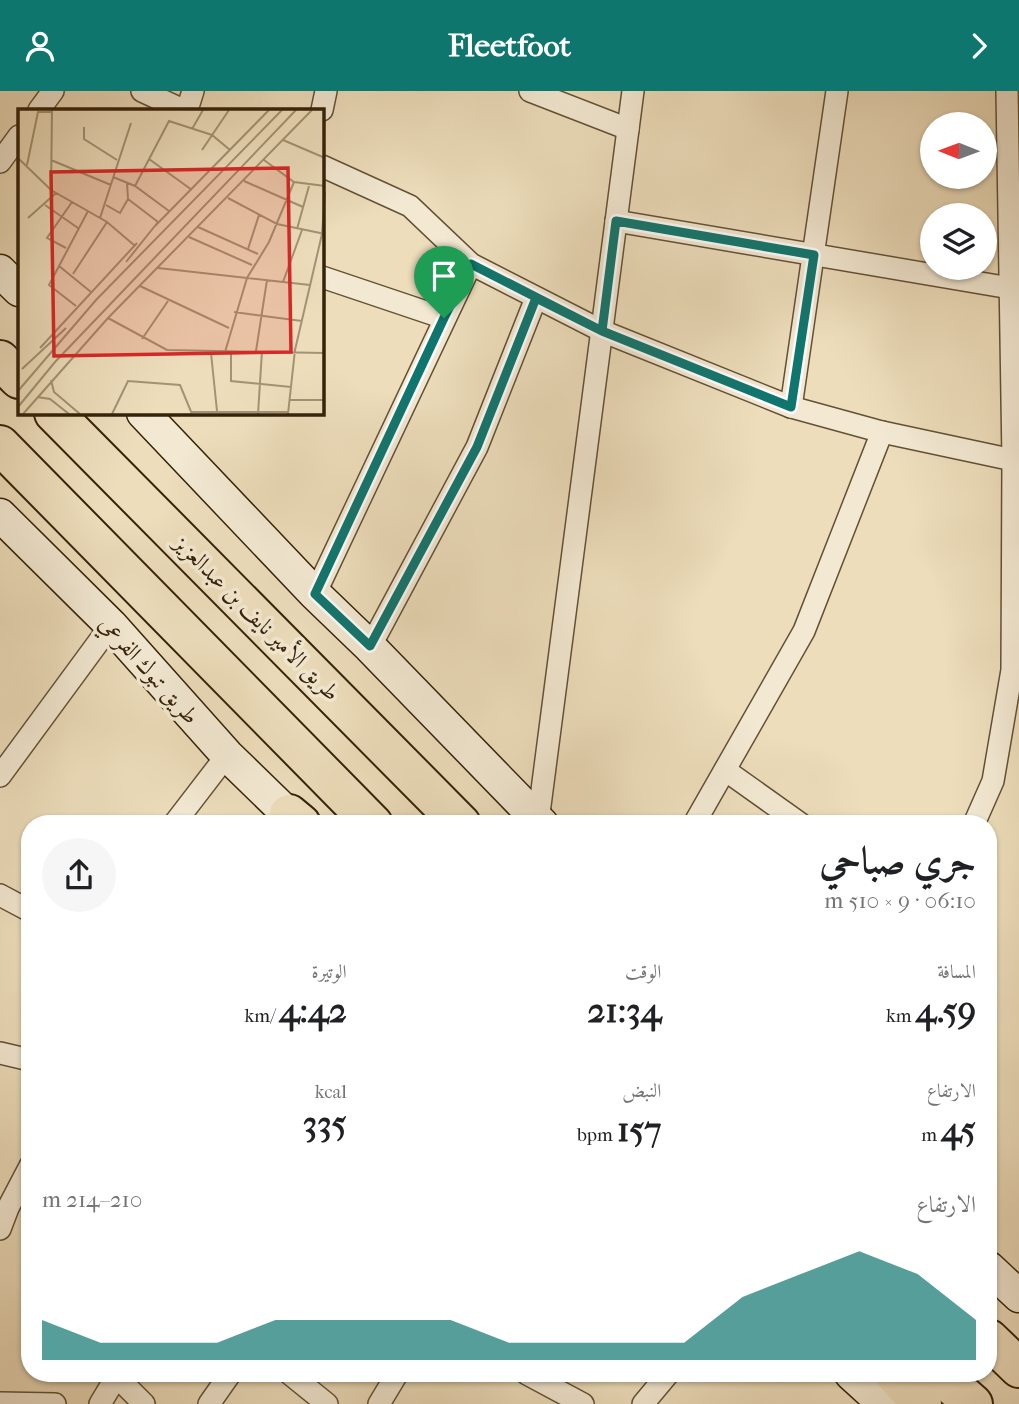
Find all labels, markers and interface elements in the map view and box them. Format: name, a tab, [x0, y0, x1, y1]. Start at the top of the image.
icon: person	[21, 27, 59, 65]
text: Fleetfoot	[448, 27, 571, 64]
icon: forward	[960, 27, 998, 65]
inset map	[18, 109, 324, 415]
north arrow	[920, 112, 998, 189]
map controls	[920, 112, 997, 280]
button: layers	[920, 203, 997, 280]
pin	[414, 246, 474, 318]
icon: arrive	[425, 257, 463, 295]
street label: طريق الأمير نايف بن عبدالعزيز	[166, 526, 348, 707]
street label: طريق تبوك الفرعي	[90, 610, 205, 733]
button: share	[42, 838, 116, 912]
text: جري صباحي	[819, 838, 976, 883]
text: 06:10 · 9 × 510 m	[824, 887, 976, 914]
text: الوتيرة	[312, 961, 347, 983]
text: الوقت	[625, 961, 661, 983]
text: المسافة	[937, 961, 976, 983]
text: 4:42	[279, 990, 347, 1031]
text: 21:34	[587, 990, 661, 1031]
text: 4.59	[916, 990, 976, 1031]
text: /km	[245, 1005, 279, 1027]
text: km	[886, 1005, 916, 1027]
text: النبض	[622, 1080, 661, 1102]
text: الارتفاع	[927, 1080, 976, 1102]
text: kcal	[315, 1081, 347, 1103]
text: 335	[303, 1103, 347, 1144]
text: 157	[617, 1109, 661, 1150]
text: 45	[941, 1109, 976, 1150]
text: bpm	[577, 1124, 617, 1146]
text: m	[921, 1124, 941, 1146]
text: 210–214 m	[42, 1186, 142, 1213]
text: الارتفاع	[916, 1191, 976, 1218]

